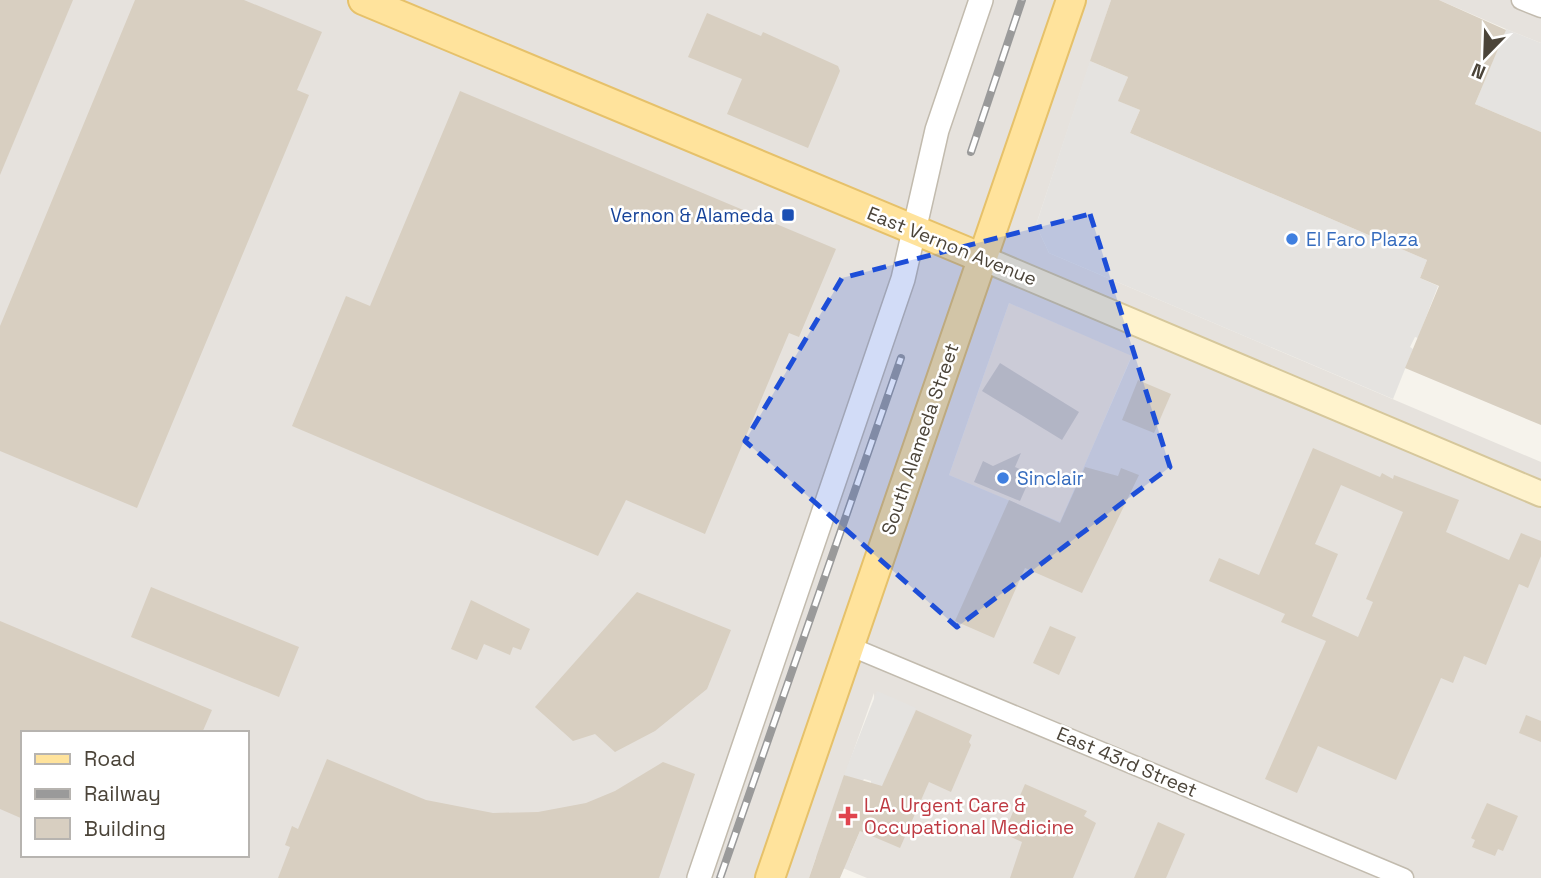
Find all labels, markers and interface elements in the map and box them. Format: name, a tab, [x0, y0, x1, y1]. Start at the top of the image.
north arrow	[1450, 21, 1520, 91]
text: N	[1468, 57, 1489, 85]
street label: East Vernon Avenue	[863, 201, 1041, 291]
place label: Vernon & Alameda	[610, 203, 774, 228]
marker: Vernon & Alameda	[780, 207, 796, 223]
place label: El Faro Plaza	[1306, 227, 1419, 252]
marker: El Faro Plaza	[1284, 231, 1300, 247]
street label: South Alameda Street	[875, 340, 965, 538]
place label: Sinclair	[1017, 466, 1084, 491]
marker: Sinclair	[995, 470, 1011, 486]
street label: East 43rd Street	[1053, 721, 1201, 803]
legend	[21, 731, 248, 857]
text: Road	[84, 745, 136, 772]
text: Railway	[84, 780, 161, 807]
place label: L.A. Urgent Care & Occupational Medicine	[864, 793, 1074, 840]
marker: L.A. Urgent Care & Occupational Medicine	[838, 806, 858, 826]
text: Building	[84, 815, 166, 842]

